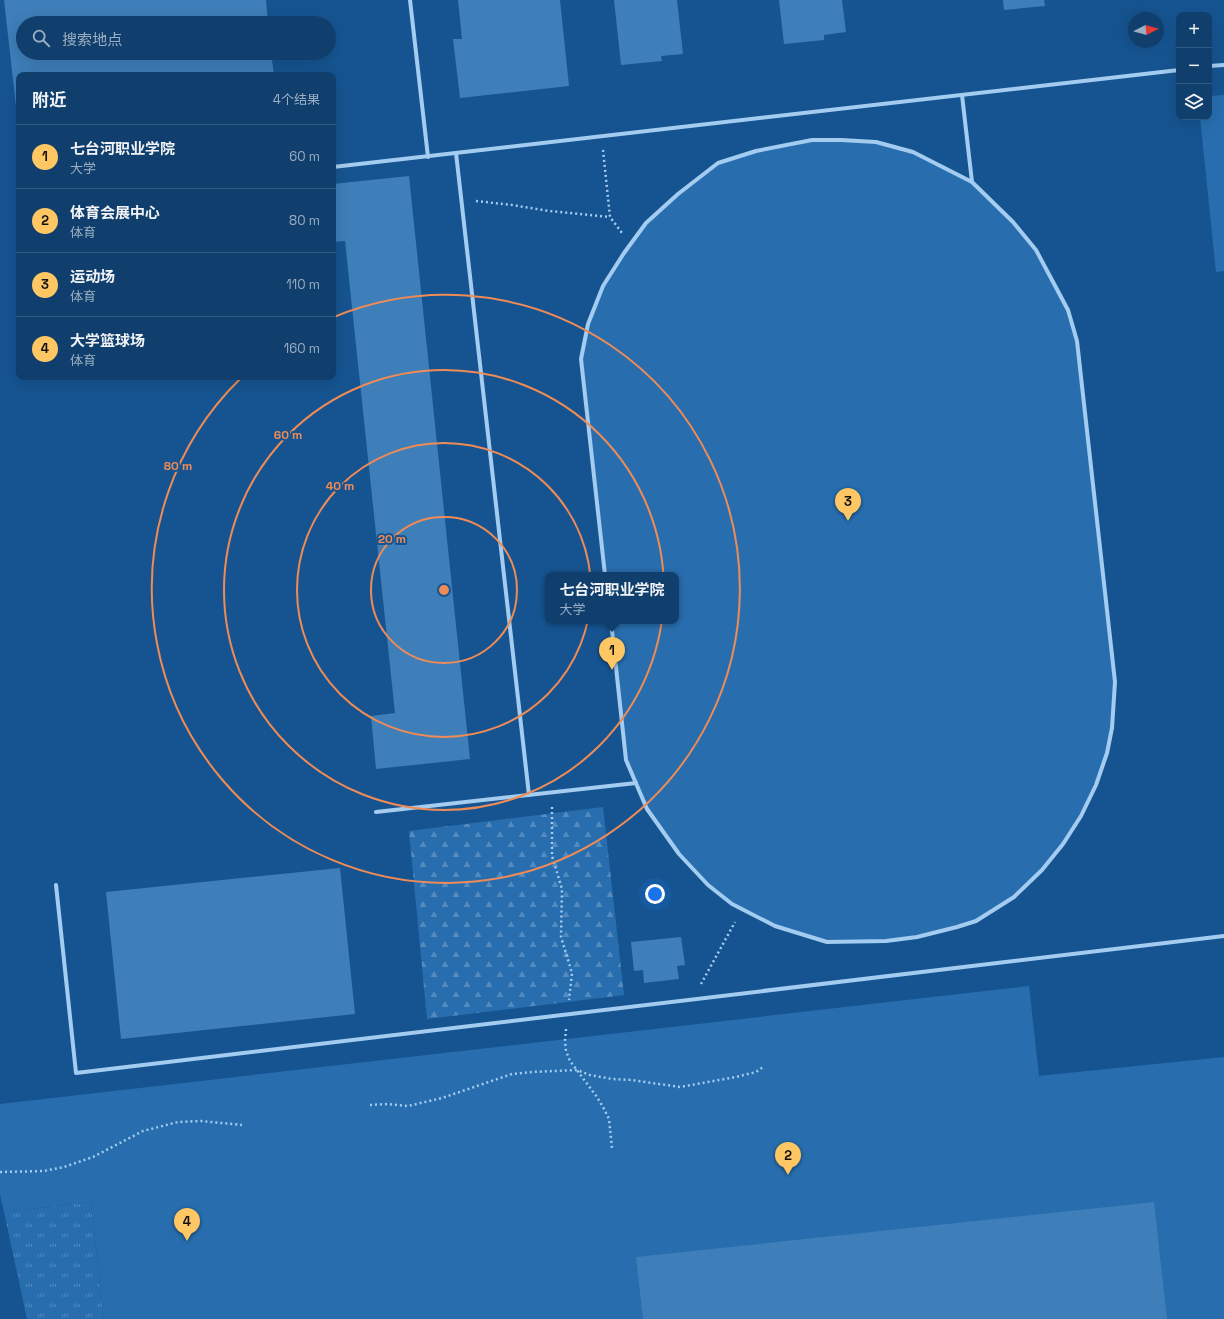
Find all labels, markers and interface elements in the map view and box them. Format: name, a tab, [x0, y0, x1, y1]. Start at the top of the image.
north arrow	[1128, 12, 1164, 48]
map controls	[1176, 12, 1212, 120]
button: +	[1176, 12, 1212, 48]
search box	[16, 16, 336, 60]
icon: search	[30, 27, 52, 49]
text: 搜索地点	[62, 30, 122, 49]
button: −	[1176, 48, 1212, 84]
button: layers	[1176, 84, 1212, 120]
text: 附近	[32, 89, 66, 111]
text: 4个结果	[273, 91, 320, 108]
text: 七台河职业学院	[70, 139, 175, 158]
text: 1	[42, 148, 48, 165]
text: 60 m	[289, 148, 320, 165]
text: 大学	[70, 160, 96, 177]
text: 体育会展中心	[70, 203, 160, 222]
text: 2	[41, 212, 49, 229]
text: 80 m	[289, 212, 320, 229]
text: 体育	[70, 224, 96, 241]
text: 运动场	[70, 267, 115, 286]
text: 3	[41, 276, 49, 293]
text: 110 m	[286, 276, 320, 293]
text: 体育	[70, 288, 96, 305]
text: 大学篮球场	[70, 331, 145, 350]
text: 4	[41, 340, 49, 357]
text: 160 m	[284, 340, 320, 357]
text: 体育	[70, 352, 96, 369]
text: 60 m	[274, 427, 302, 443]
text: 80 m	[164, 458, 192, 474]
text: 40 m	[326, 478, 354, 494]
pin: 3	[835, 488, 861, 521]
text: 20 m	[378, 531, 406, 547]
popup	[545, 572, 679, 624]
text: 七台河职业学院	[559, 580, 665, 599]
centre of rings	[437, 583, 451, 597]
text: 大学	[559, 601, 586, 618]
pin: 1	[599, 637, 625, 670]
your location	[645, 884, 665, 904]
pin: 2	[775, 1142, 801, 1175]
pin: 4	[174, 1208, 200, 1241]

